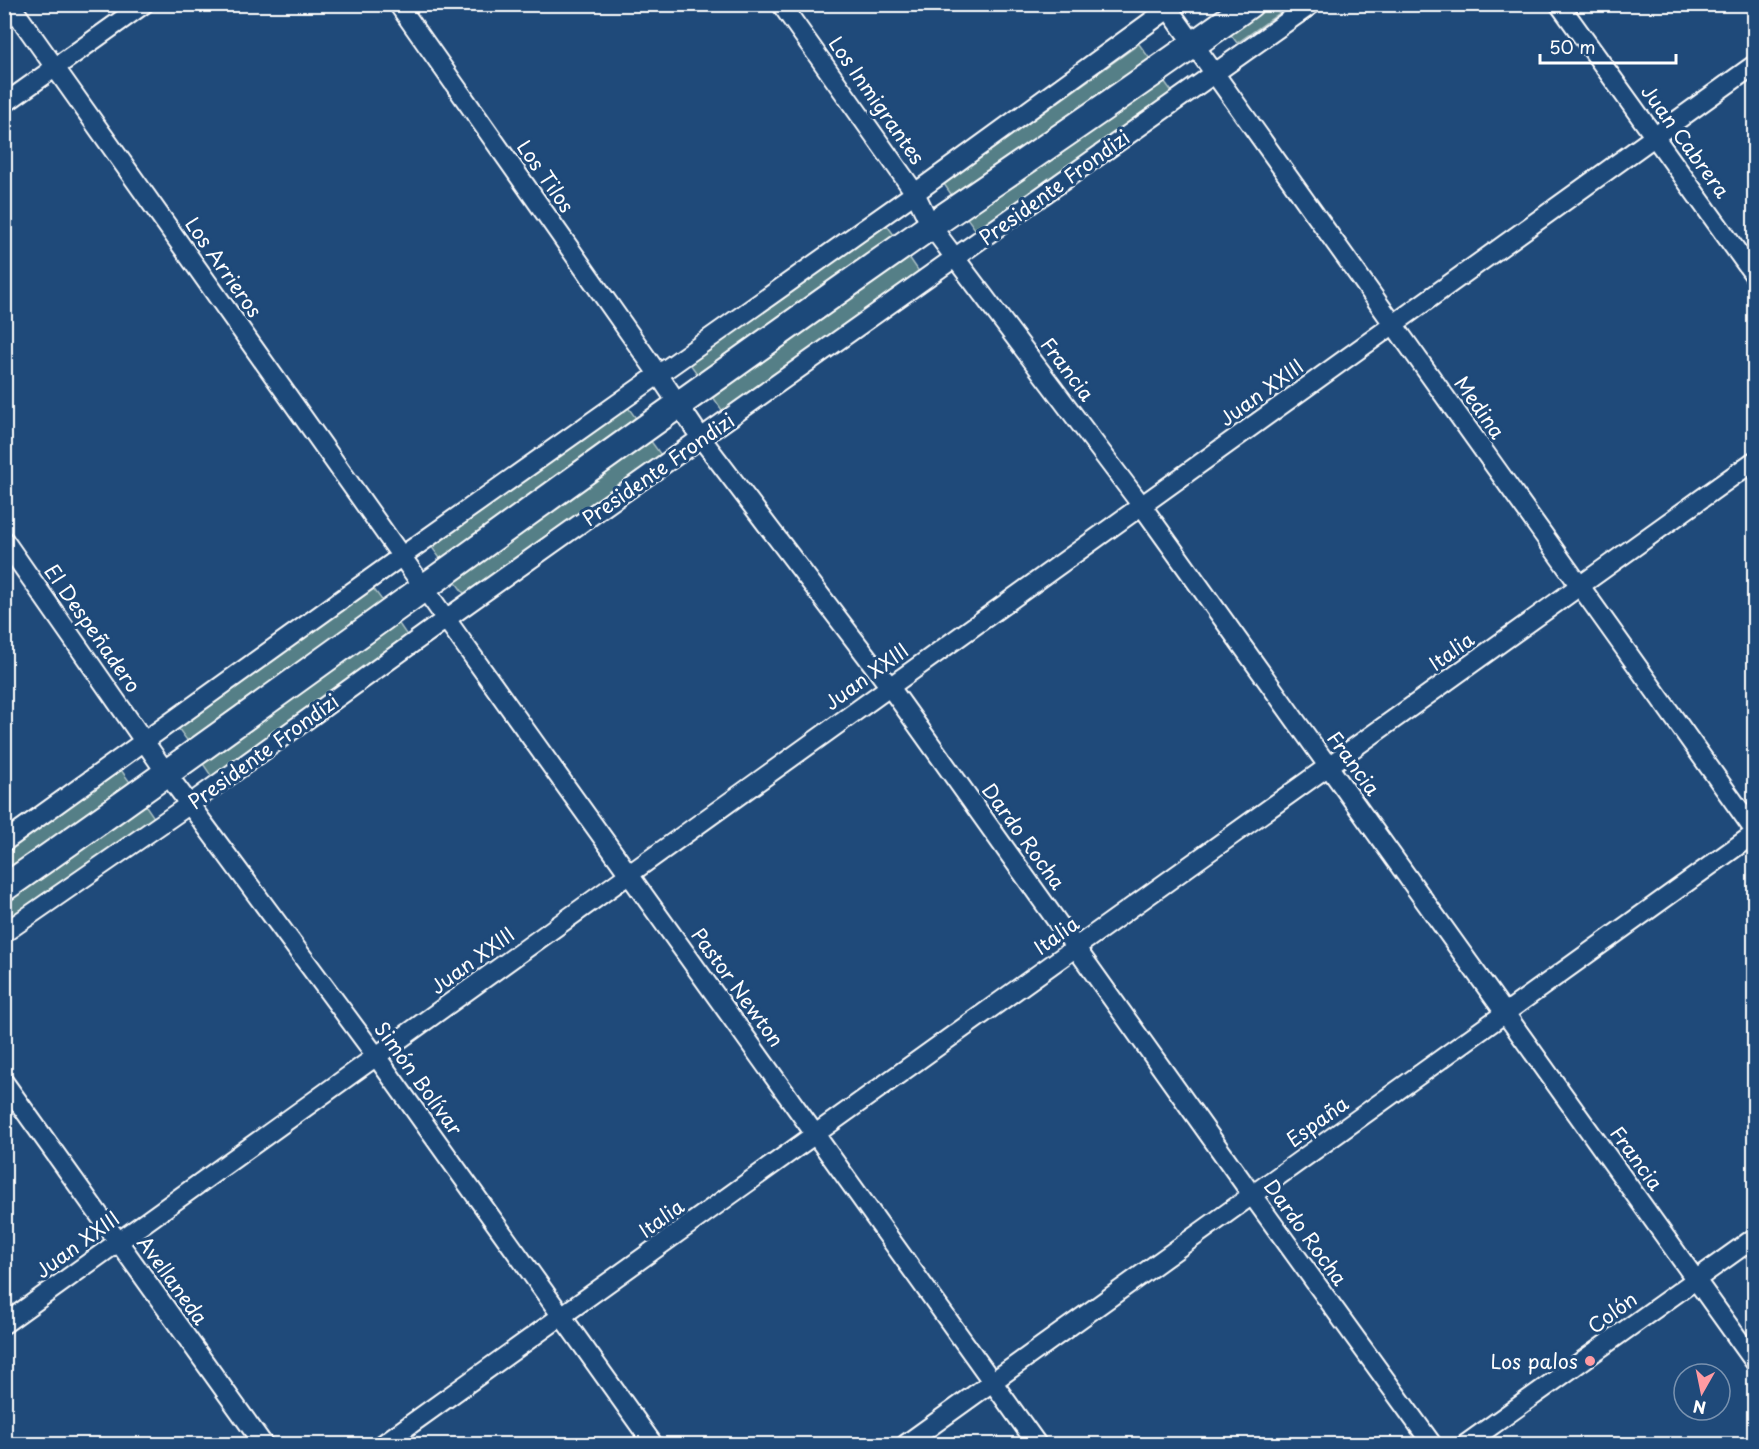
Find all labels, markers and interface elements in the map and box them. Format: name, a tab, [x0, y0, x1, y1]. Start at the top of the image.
scale bar	[1540, 27, 1676, 65]
street label: Los Inmigrantes	[822, 30, 932, 170]
text: 50 m	[1549, 33, 1596, 60]
street label: Juan Cabrera	[1634, 78, 1738, 204]
street label: Presidente Frondizi	[972, 122, 1136, 252]
street label: Los Tilos	[510, 134, 582, 218]
street label: Los Arrieros	[178, 211, 270, 323]
street label: Francia	[1034, 331, 1103, 408]
street label: Juan XXIII	[1213, 351, 1309, 433]
street label: Medina	[1447, 369, 1513, 445]
street label: Presidente Frondizi	[576, 405, 740, 533]
street label: El Despeñadero	[37, 558, 149, 698]
street label: Italia	[1422, 624, 1481, 678]
street label: Juan XXIII	[818, 635, 914, 717]
street label: Presidente Frondizi	[181, 686, 345, 816]
street label: Francia	[1320, 724, 1388, 802]
street label: Dardo Rocha	[975, 777, 1073, 896]
street label: Italia	[1027, 908, 1086, 962]
street label: Juan XXIII	[424, 919, 520, 1001]
street label: Pastor Newton	[684, 921, 792, 1053]
street label: Simón Bolívar	[368, 1015, 471, 1142]
street label: España	[1280, 1088, 1355, 1154]
street label: Francia	[1603, 1119, 1671, 1197]
street label: Dardo Rocha	[1257, 1173, 1355, 1292]
street label: Italia	[632, 1191, 691, 1245]
street label: Juan XXIII	[29, 1203, 125, 1285]
street label: Avellaneda	[130, 1229, 216, 1331]
street label: Colón	[1581, 1284, 1643, 1340]
place label: Los palos	[1490, 1346, 1578, 1376]
marker: Los palos	[1583, 1354, 1597, 1368]
north arrow	[1672, 1362, 1732, 1422]
text: N	[1691, 1395, 1708, 1421]

